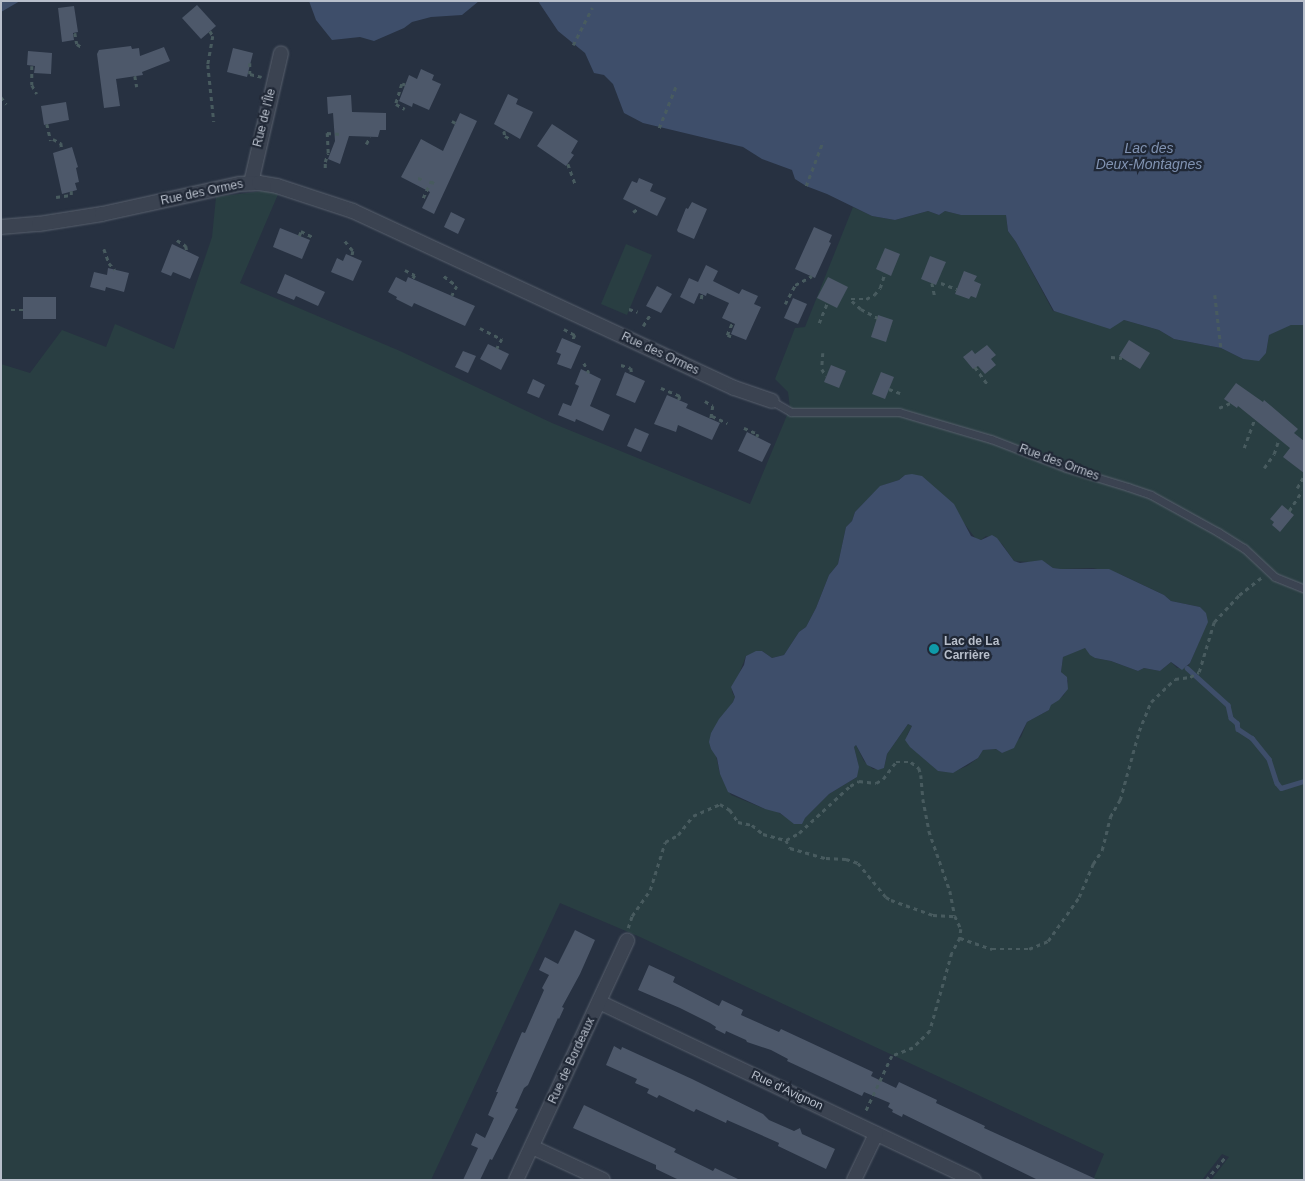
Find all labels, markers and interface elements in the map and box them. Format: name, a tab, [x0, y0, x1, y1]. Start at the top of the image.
street label: Rue de l'Île	[251, 87, 279, 149]
water label: Lac des Deux-Montagnes	[1096, 140, 1202, 172]
street label: Rue des Ormes	[159, 177, 245, 209]
street label: Rue des Ormes	[619, 330, 701, 378]
street label: Rue des Ormes	[1017, 442, 1101, 484]
place label: Lac de La Carrière	[944, 635, 999, 663]
marker: Lac de La Carrière	[928, 643, 940, 655]
street label: Rue de Bordeaux	[546, 1016, 598, 1106]
street label: Rue d'Avignon	[749, 1068, 825, 1114]

